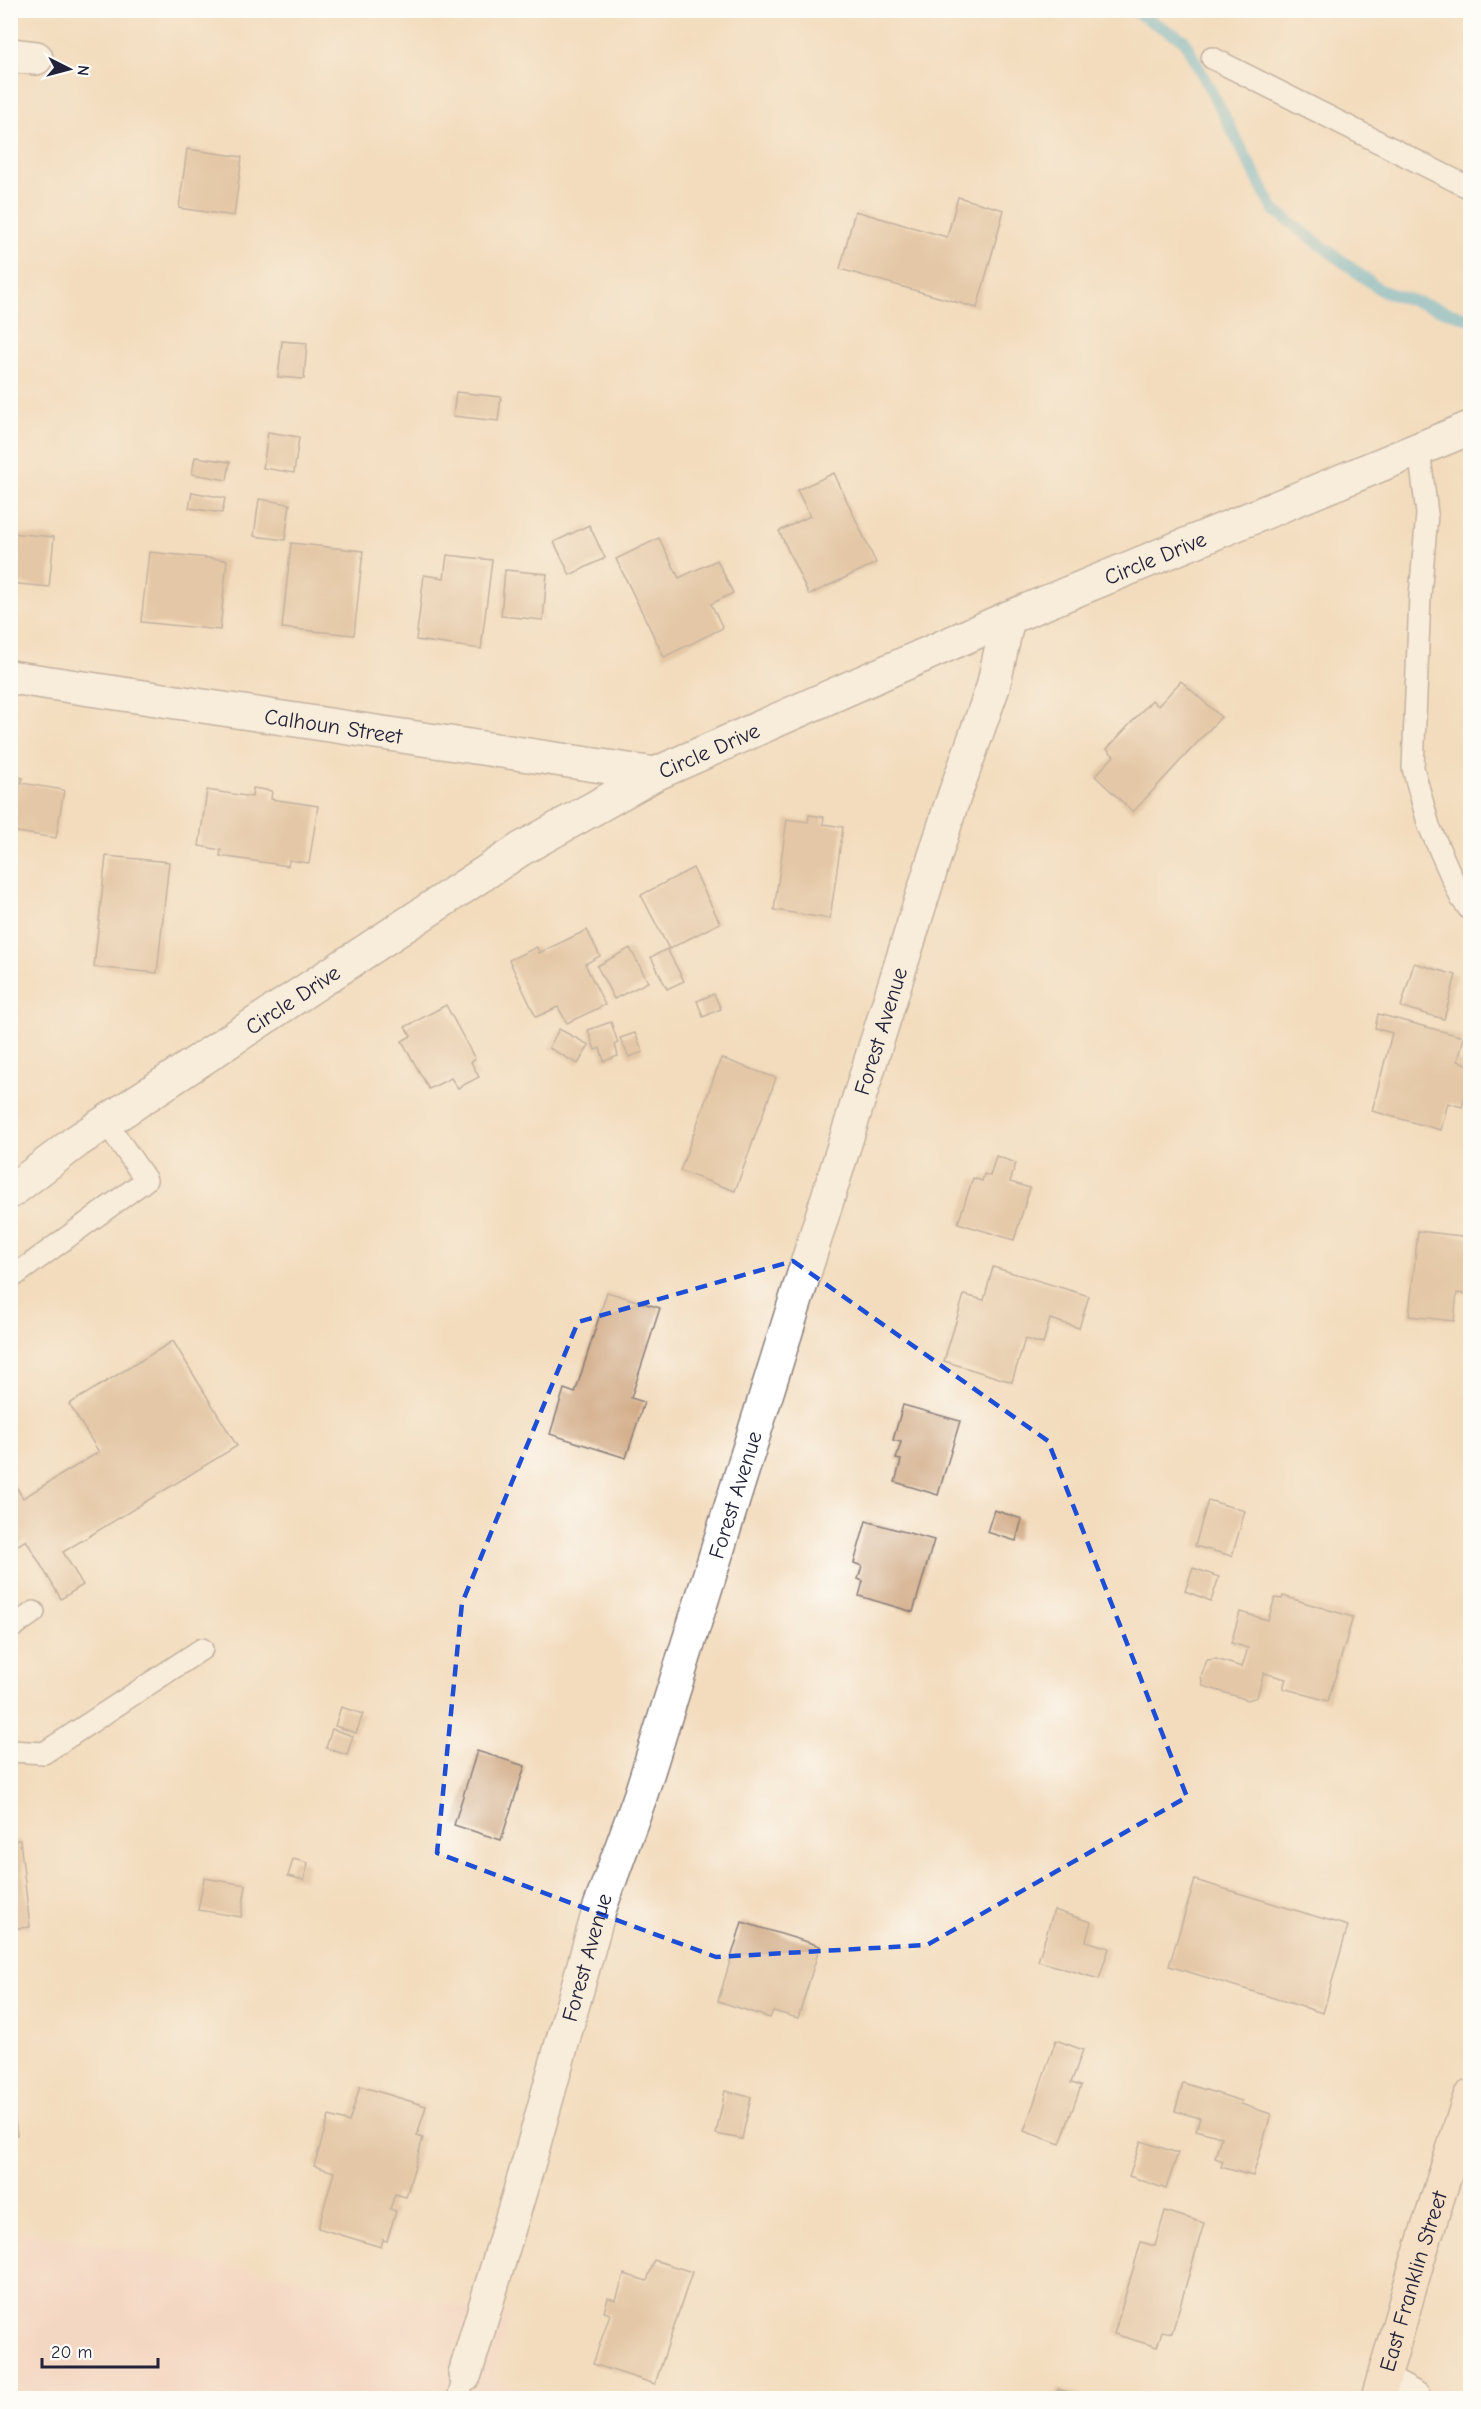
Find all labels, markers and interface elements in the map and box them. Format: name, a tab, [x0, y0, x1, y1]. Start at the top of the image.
north arrow	[39, 39, 99, 99]
text: N	[73, 64, 92, 77]
street label: Circle Drive	[1101, 526, 1210, 591]
street label: Calhoun Street	[263, 703, 405, 750]
street label: Circle Drive	[655, 717, 764, 785]
street label: Circle Drive	[241, 960, 345, 1041]
street label: Forest Avenue	[849, 964, 913, 1098]
street label: Forest Avenue	[704, 1428, 768, 1562]
street label: Forest Avenue	[557, 1890, 618, 2025]
street label: East Franklin Street	[1374, 2187, 1453, 2375]
scale bar	[42, 2331, 158, 2369]
text: 20 m	[51, 2342, 92, 2363]

